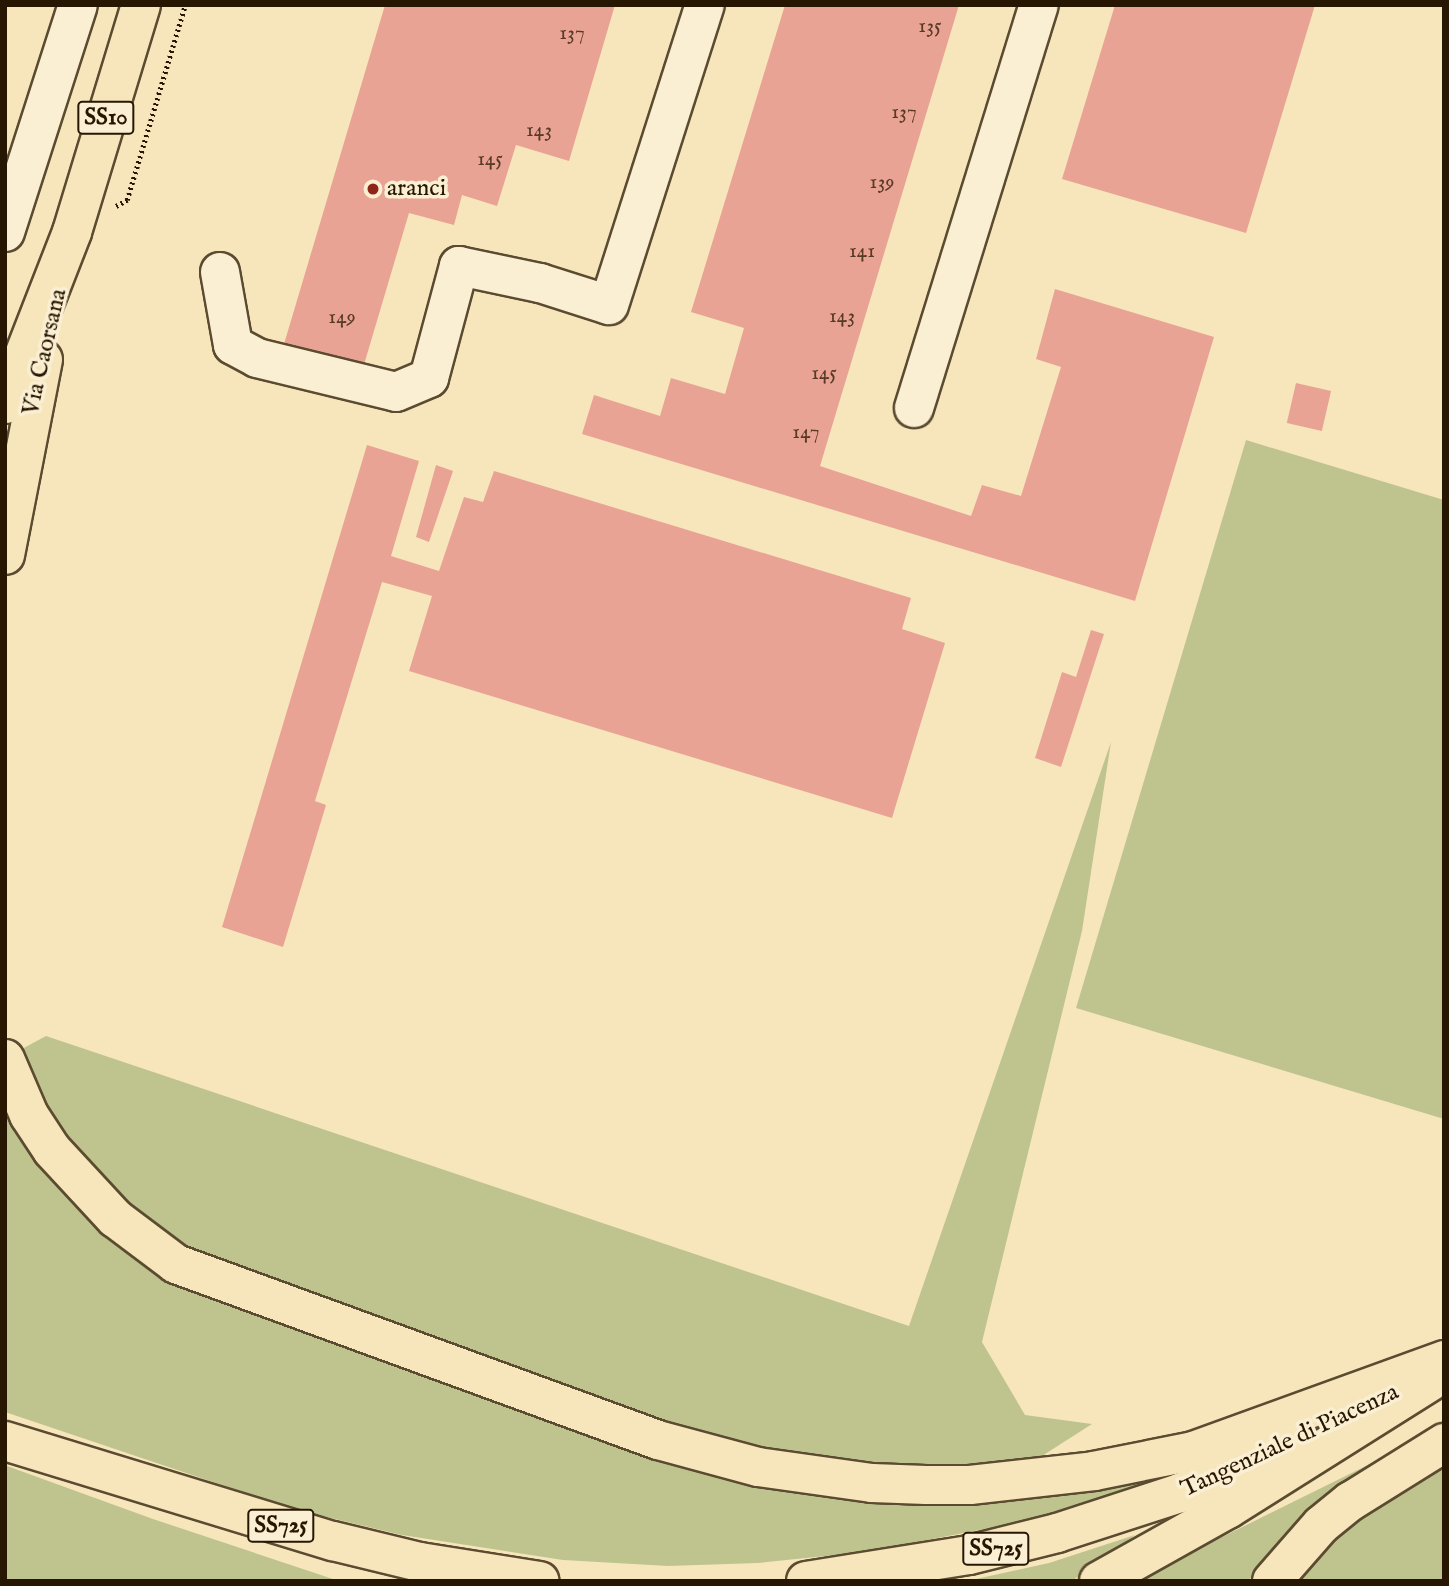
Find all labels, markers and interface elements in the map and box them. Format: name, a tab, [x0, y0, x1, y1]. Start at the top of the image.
house number: 135	[918, 14, 942, 40]
house number: 137	[559, 21, 585, 47]
road number: SS10	[76, 99, 136, 138]
house number: 137	[891, 100, 917, 126]
house number: 143	[526, 118, 552, 144]
house number: 145	[477, 147, 503, 173]
house number: 139	[870, 170, 894, 196]
place label: aranci	[387, 175, 446, 203]
marker: aranci	[365, 181, 381, 197]
house number: 141	[849, 239, 875, 265]
street label: Via Caorsana	[16, 286, 74, 418]
house number: 143	[829, 304, 855, 330]
house number: 149	[328, 305, 356, 331]
house number: 145	[811, 361, 837, 387]
house number: 147	[792, 420, 820, 446]
street label: Tangenziale di Piacenza	[1177, 1378, 1403, 1504]
road number: SS725	[246, 1506, 316, 1546]
road number: SS725	[961, 1530, 1031, 1568]

